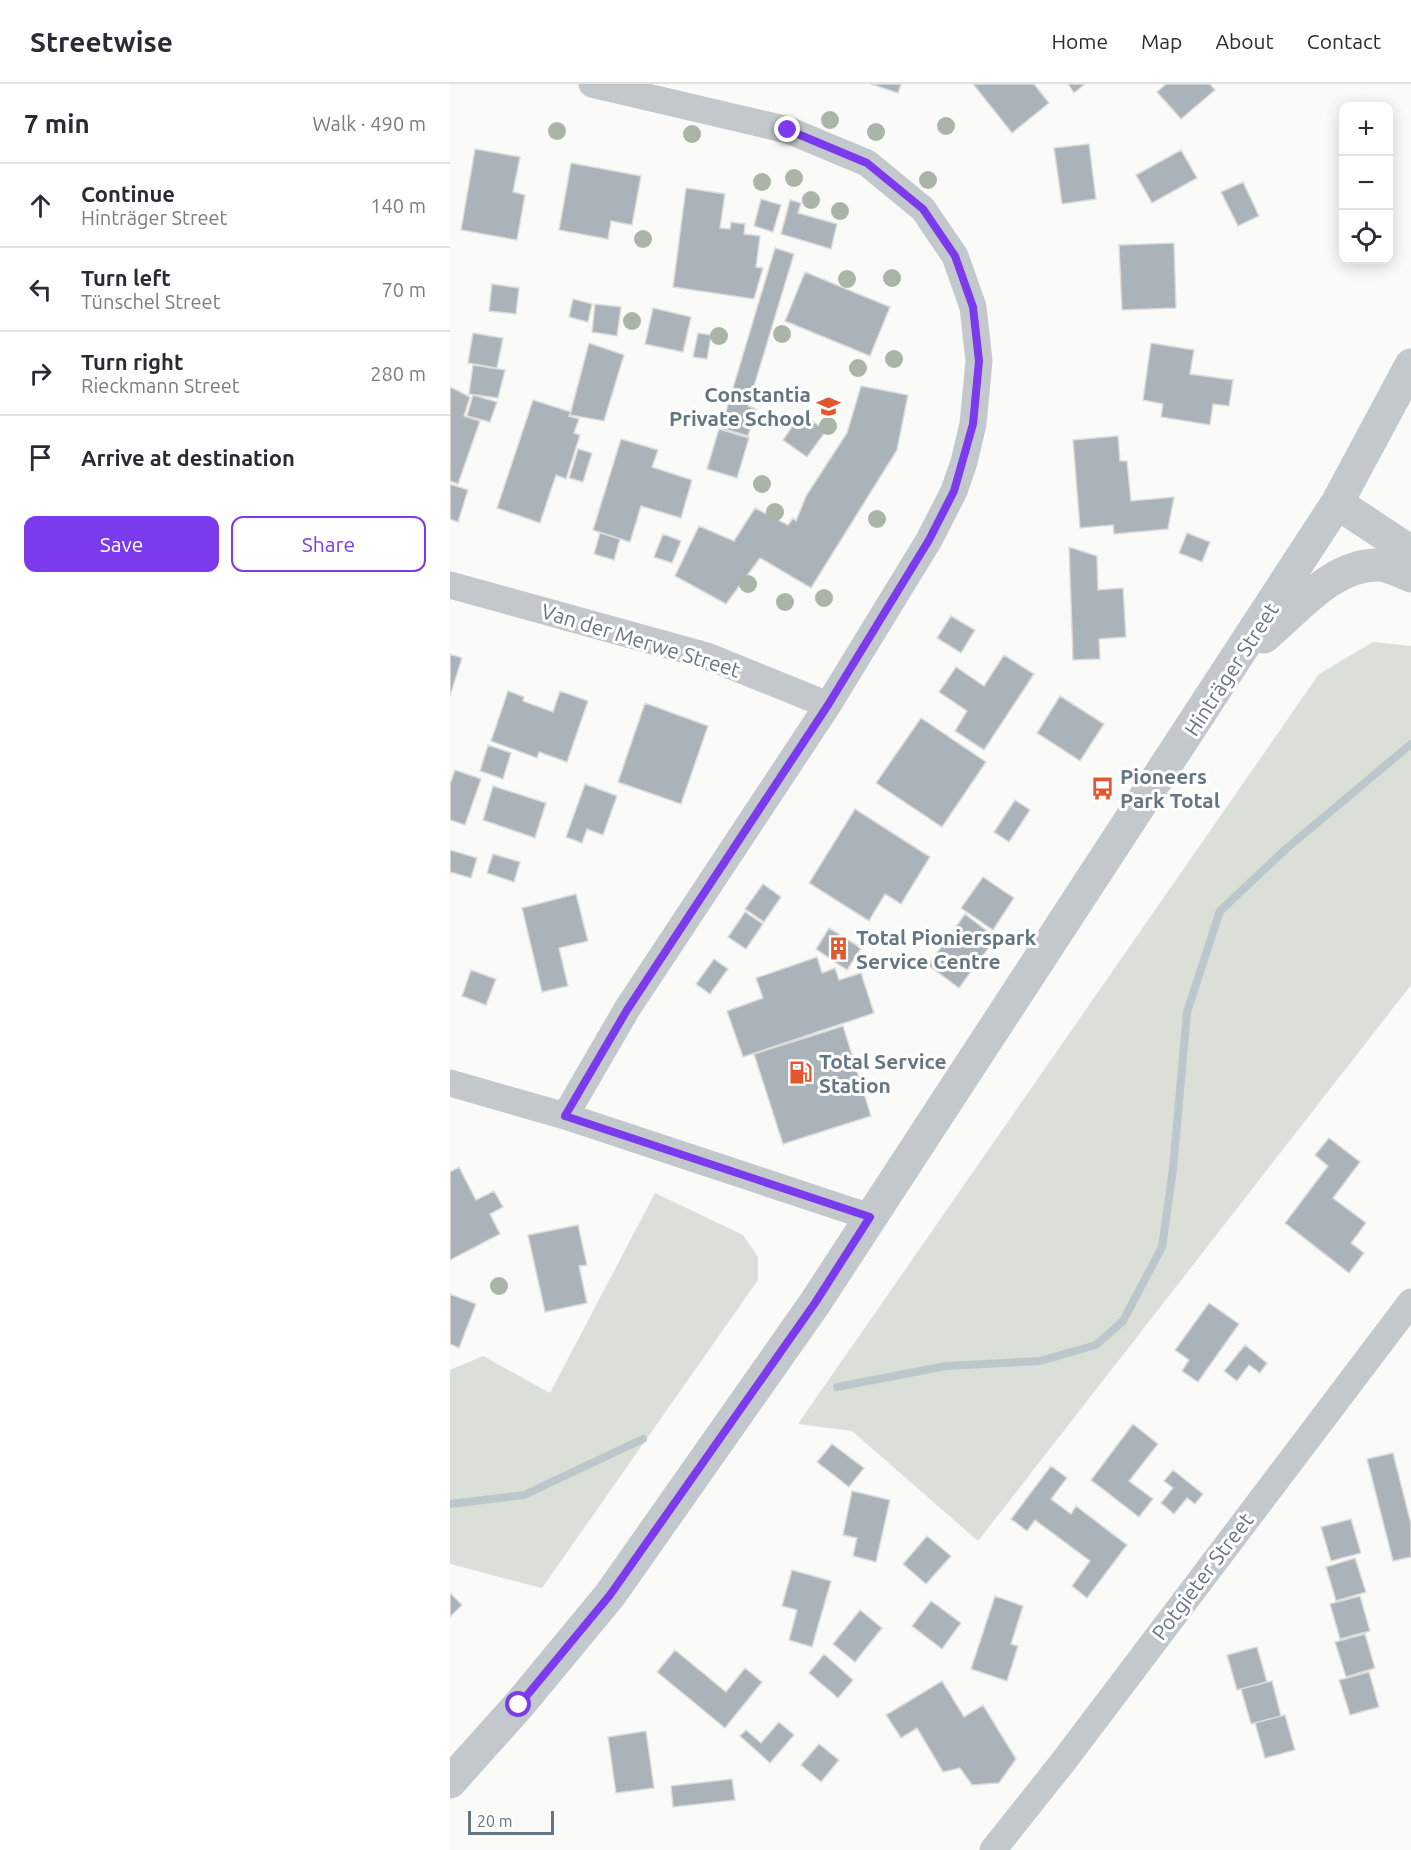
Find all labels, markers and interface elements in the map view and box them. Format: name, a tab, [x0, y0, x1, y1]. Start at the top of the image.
text: Streetwise	[30, 26, 173, 57]
text: Home	[1051, 29, 1108, 53]
text: Map	[1141, 29, 1182, 53]
text: About	[1215, 29, 1274, 53]
text: Contact	[1307, 29, 1381, 53]
map controls	[1339, 102, 1393, 264]
button: +	[1339, 102, 1393, 156]
text: 7 min	[24, 109, 90, 138]
text: Walk · 490 m	[313, 112, 426, 135]
route end	[774, 116, 800, 142]
button: −	[1339, 156, 1393, 210]
text: Continue	[81, 181, 175, 206]
icon: ahead	[24, 189, 57, 222]
text: 140 m	[370, 194, 426, 217]
text: Hinträger Street	[81, 206, 227, 229]
button: locate	[1339, 210, 1393, 264]
text: Turn left	[81, 265, 171, 290]
icon: left	[24, 273, 57, 306]
text: 70 m	[382, 278, 426, 301]
text: Tünschel Street	[81, 290, 221, 313]
text: Turn right	[81, 349, 183, 374]
icon: right	[24, 357, 57, 390]
text: 280 m	[370, 362, 426, 385]
text: Rieckmann Street	[81, 374, 240, 397]
place label: Constantia Private School	[669, 382, 811, 430]
school or university icon: Constantia Private School	[816, 393, 842, 419]
icon: arrive	[24, 441, 57, 474]
text: Arrive at destination	[81, 445, 295, 470]
button: Save	[24, 516, 219, 572]
button: Share	[231, 516, 426, 572]
street label: Van der Merwe Street	[539, 598, 743, 682]
street label: Hinträger Street	[1179, 598, 1283, 740]
place label: Pioneers Park Total	[1120, 764, 1220, 812]
bus stop icon: Pioneers Park Total	[1089, 775, 1115, 801]
place label: Total Pionierspark Service Centre	[856, 925, 1036, 973]
building icon: Total Pionierspark Service Centre	[825, 936, 851, 962]
place label: Total Service Station	[819, 1049, 947, 1097]
fuel station icon: Total Service Station	[788, 1060, 814, 1086]
street label: Potgieter Street	[1146, 1508, 1258, 1644]
route start	[505, 1691, 531, 1717]
scale bar	[468, 1808, 554, 1836]
text: 20 m	[477, 1812, 513, 1830]

